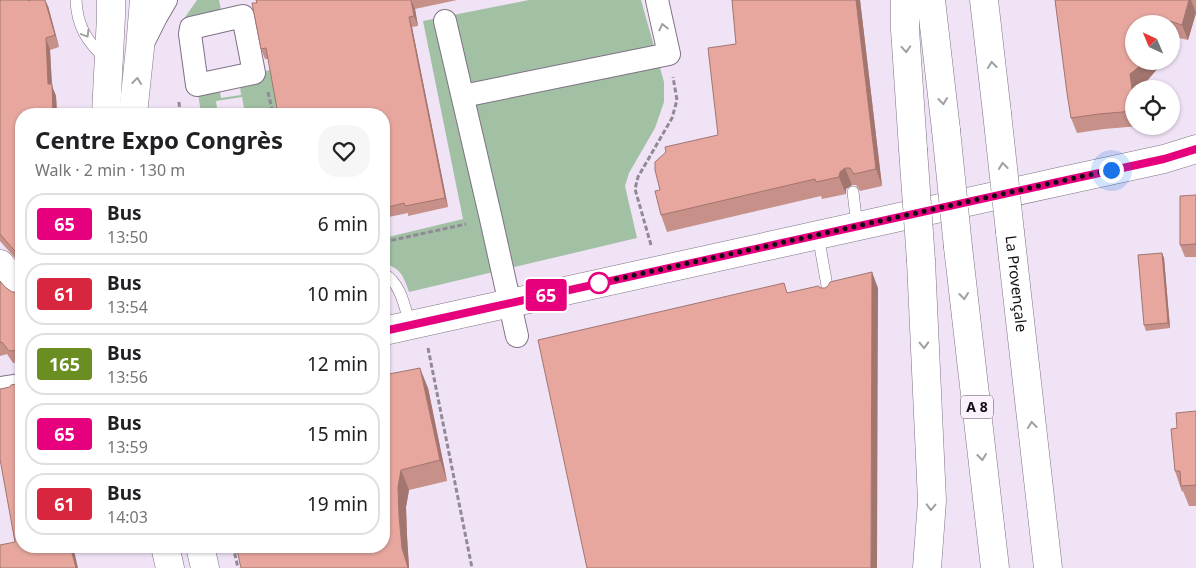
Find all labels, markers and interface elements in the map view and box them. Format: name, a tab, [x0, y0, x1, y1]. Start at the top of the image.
north arrow	[1125, 15, 1180, 70]
map controls	[1125, 15, 1180, 135]
one-way arrow	[658, 23, 669, 32]
one-way arrow	[79, 29, 89, 38]
one-way arrow	[900, 45, 911, 53]
one-way arrow	[987, 61, 998, 69]
one-way arrow	[131, 77, 142, 85]
button: locate	[1125, 80, 1180, 135]
one-way arrow	[937, 97, 948, 105]
text: Centre Expo Congrès	[35, 123, 283, 156]
button: heart	[318, 125, 370, 177]
your location	[1099, 158, 1124, 183]
text: Walk · 2 min · 130 m	[35, 159, 185, 181]
one-way arrow	[998, 162, 1009, 170]
text: Bus	[107, 200, 142, 226]
text: 6 min	[318, 211, 368, 237]
text: 65	[54, 212, 75, 236]
text: 13:50	[107, 226, 148, 248]
street label: La Provençale	[1001, 234, 1032, 333]
text: Bus	[107, 270, 142, 296]
unlabelled marker	[588, 272, 610, 294]
line badge: 65	[524, 279, 568, 311]
text: 10 min	[307, 281, 368, 307]
text: 61	[54, 282, 75, 306]
text: 65	[536, 283, 556, 307]
one-way arrow	[958, 292, 969, 300]
text: 13:54	[107, 296, 148, 318]
text: Bus	[107, 340, 142, 366]
one-way arrow	[919, 341, 930, 349]
text: 12 min	[307, 351, 368, 377]
text: 165	[49, 352, 80, 376]
text: 13:56	[107, 366, 148, 388]
road number: A 8	[961, 396, 993, 418]
text: Bus	[107, 410, 142, 436]
one-way arrow	[1027, 420, 1038, 428]
text: 15 min	[307, 421, 368, 447]
text: 65	[54, 422, 75, 446]
text: 13:59	[107, 436, 148, 458]
one-way arrow	[976, 453, 987, 461]
text: Bus	[107, 480, 142, 506]
text: 19 min	[307, 491, 368, 517]
text: 61	[54, 492, 75, 516]
one-way arrow	[926, 504, 936, 512]
text: 14:03	[107, 506, 148, 528]

